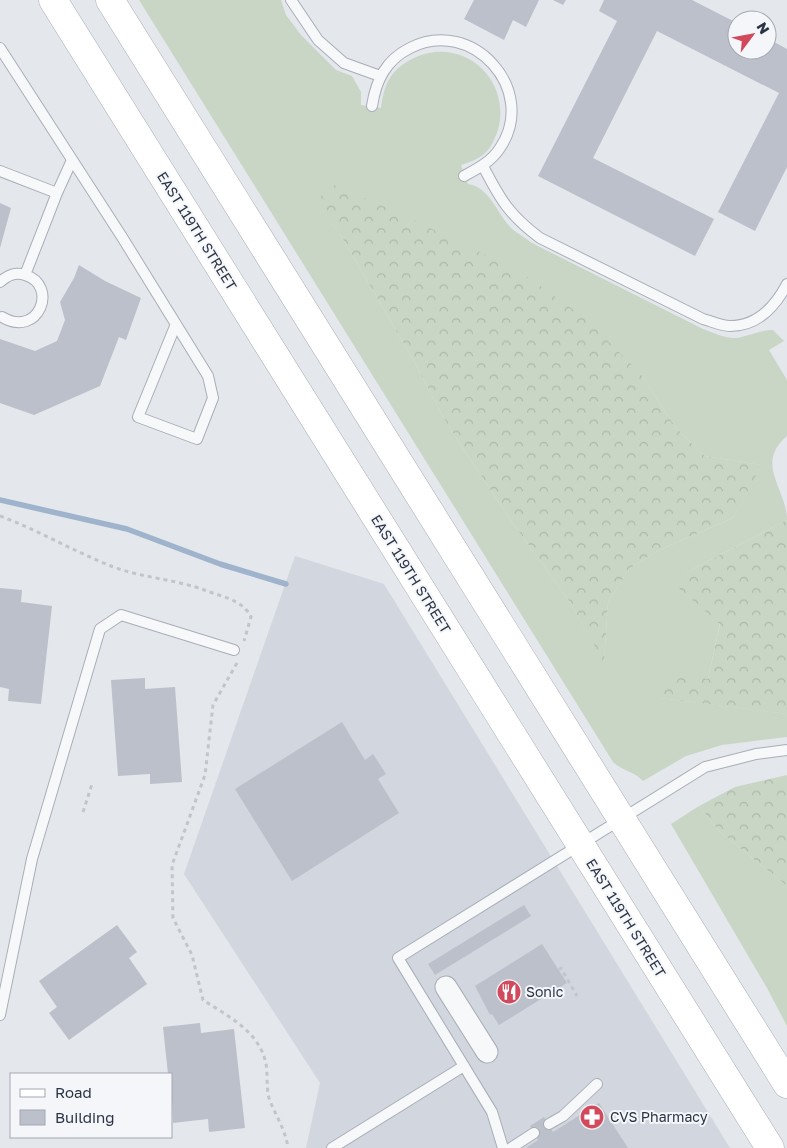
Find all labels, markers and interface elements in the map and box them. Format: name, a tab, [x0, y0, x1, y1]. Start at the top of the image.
north arrow	[727, 10, 777, 60]
text: N	[753, 19, 773, 37]
street label: EAST 119TH STREET	[154, 168, 241, 293]
street label: EAST 119TH STREET	[368, 511, 455, 636]
street label: EAST 119TH STREET	[583, 855, 670, 980]
restaurant icon: Sonic	[496, 979, 522, 1005]
place label: Sonic	[526, 983, 564, 1000]
legend	[10, 1073, 172, 1138]
text: Road	[55, 1083, 92, 1101]
pharmacy icon: CVS Pharmacy	[579, 1104, 605, 1130]
text: Building	[55, 1108, 115, 1126]
place label: CVS Pharmacy	[610, 1108, 708, 1125]

